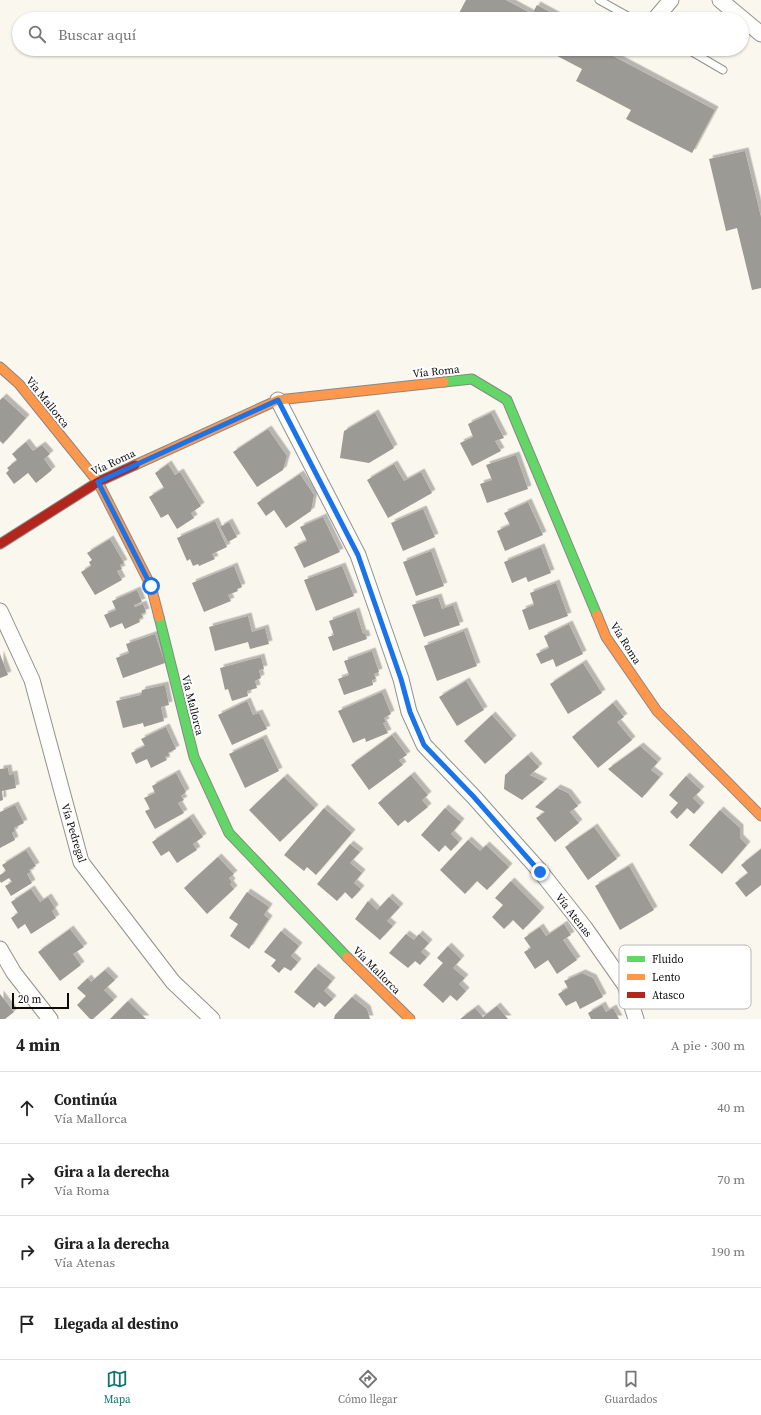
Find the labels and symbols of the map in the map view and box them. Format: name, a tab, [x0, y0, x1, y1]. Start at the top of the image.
street label: Vía Roma	[412, 362, 461, 381]
street label: Vía Mallorca	[22, 374, 73, 431]
street label: Vía Roma	[89, 446, 138, 479]
route start	[142, 577, 160, 595]
street label: Vía Roma	[607, 619, 645, 668]
street label: Vía Mallorca	[178, 673, 207, 737]
street label: Vía Pedregal	[57, 802, 90, 865]
route end	[531, 863, 549, 881]
street label: Vía Atenas	[552, 890, 596, 941]
street label: Vía Mallorca	[349, 943, 404, 998]
legend	[619, 945, 751, 1009]
text: Fluido	[652, 952, 684, 967]
text: Lento	[652, 970, 680, 985]
text: Atasco	[652, 988, 684, 1003]
scale bar	[12, 991, 69, 1010]

